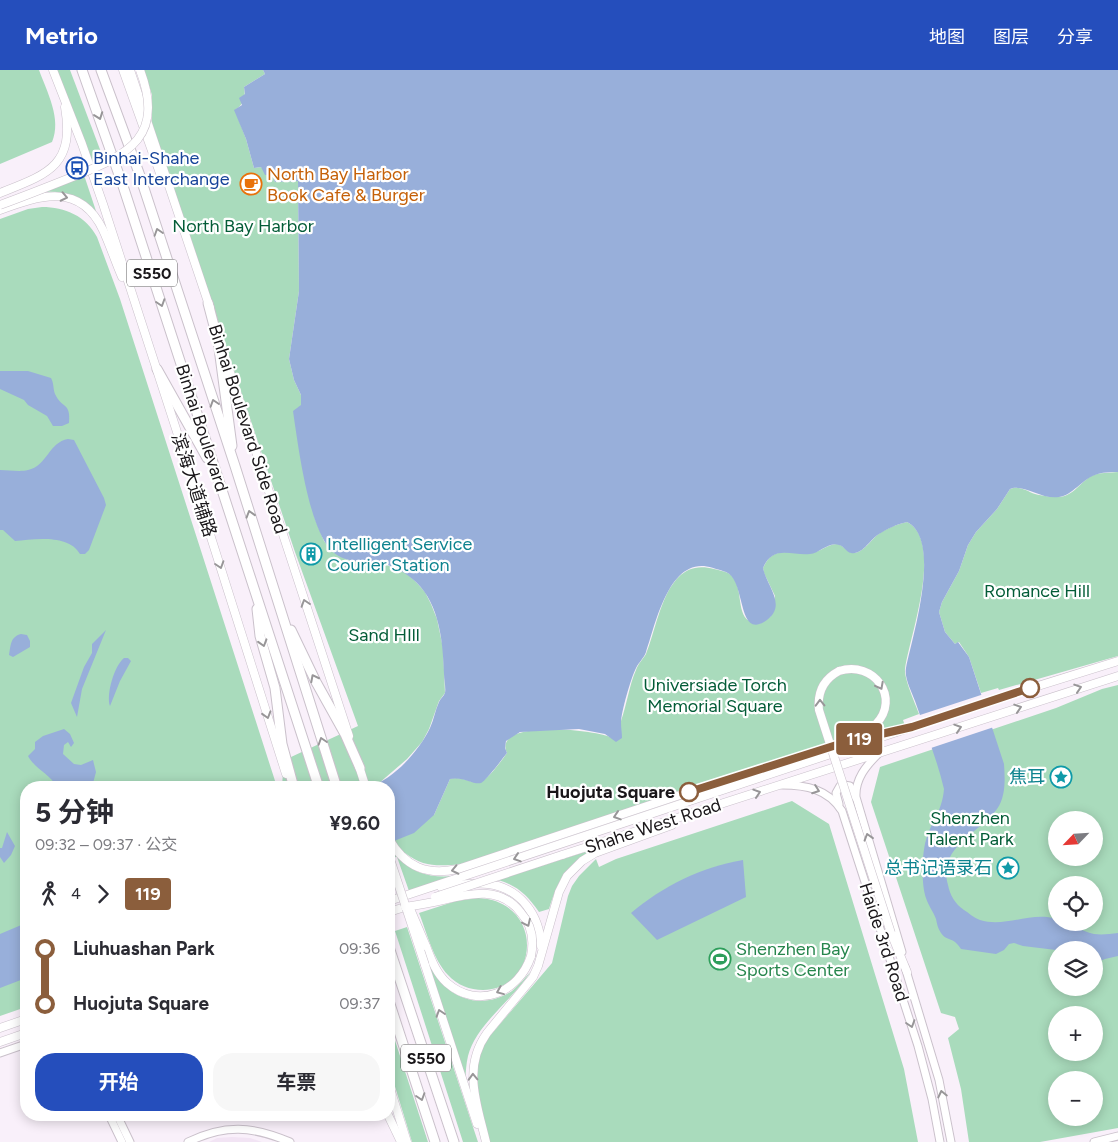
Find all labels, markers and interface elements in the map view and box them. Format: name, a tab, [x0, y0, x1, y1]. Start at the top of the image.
text: Metrio	[25, 21, 98, 50]
text: 地图	[929, 26, 965, 48]
text: 图层	[993, 26, 1029, 48]
text: 分享	[1057, 26, 1093, 48]
one-way arrow	[93, 111, 103, 119]
place label: Binhai-Shahe East Interchange	[93, 147, 230, 190]
bus stop icon: Binhai-Shahe East Interchange	[65, 156, 89, 180]
place label: North Bay Harbor Book Cafe & Burger	[267, 163, 425, 206]
cafe icon: North Bay Harbor Book Cafe & Burger	[239, 172, 263, 196]
one-way arrow	[59, 191, 68, 202]
park label: North Bay Harbor	[172, 215, 314, 237]
one-way arrow	[154, 229, 164, 237]
road number: S550	[127, 260, 177, 287]
one-way arrow	[156, 298, 166, 307]
street label: Binhai Boulevard Side Road	[204, 321, 292, 537]
street label: Binhai Boulevard	[171, 361, 233, 495]
one-way arrow	[210, 400, 220, 408]
street label: 滨海大道辅路	[167, 430, 221, 540]
one-way arrow	[245, 510, 255, 518]
place label: Intelligent Service Courier Station	[327, 533, 473, 576]
building icon: Intelligent Service Courier Station	[299, 542, 323, 566]
one-way arrow	[215, 560, 225, 569]
park label: Romance Hill	[984, 580, 1090, 602]
one-way arrow	[301, 600, 311, 608]
park label: Sand HIll	[348, 624, 420, 646]
one-way arrow	[257, 639, 267, 647]
one-way arrow	[310, 674, 320, 683]
park label: Universiade Torch Memorial Square	[643, 674, 787, 717]
unlabelled marker	[1020, 678, 1040, 698]
one-way arrow	[874, 681, 884, 690]
one-way arrow	[1073, 684, 1082, 694]
one-way arrow	[814, 699, 825, 707]
one-way arrow	[1014, 703, 1022, 713]
one-way arrow	[262, 710, 272, 718]
line badge: 119	[830, 723, 888, 755]
one-way arrow	[953, 724, 961, 734]
text: 119	[846, 728, 872, 750]
one-way arrow	[318, 737, 328, 746]
place icon: 焦耳	[1049, 765, 1073, 789]
place label: 焦耳	[1009, 766, 1045, 788]
place label: Huojuta Square	[546, 781, 675, 803]
marker: Huojuta Square	[679, 782, 699, 802]
one-way arrow	[811, 784, 820, 794]
one-way arrow	[752, 789, 760, 799]
street label: Shahe West Road	[582, 794, 724, 858]
text: 5 分钟	[35, 795, 114, 829]
park label: Shenzhen Talent Park	[926, 807, 1014, 850]
one-way arrow	[613, 810, 622, 820]
north arrow	[1048, 811, 1102, 866]
map controls	[1048, 811, 1103, 1126]
text: ¥9.60	[330, 812, 380, 835]
one-way arrow	[863, 834, 873, 842]
text: 09:32 – 09:37 · 公交	[35, 835, 177, 854]
one-way arrow	[514, 852, 522, 862]
place icon: 总书记语录石	[996, 856, 1020, 880]
place label: 总书记语录石	[884, 857, 992, 879]
one-way arrow	[451, 864, 460, 874]
button: locate	[1048, 876, 1103, 931]
icon: walk	[35, 880, 63, 908]
icon: forward	[89, 880, 117, 908]
street label: Haide 3rd Road	[854, 880, 914, 1004]
text: 119	[135, 883, 161, 905]
text: 4	[71, 884, 81, 903]
one-way arrow	[521, 918, 531, 927]
text: Liuhuashan Park	[73, 937, 215, 960]
place label: Shenzhen Bay Sports Center	[736, 938, 850, 981]
text: 09:36	[339, 939, 380, 958]
button: layers	[1048, 941, 1103, 996]
sports icon: Shenzhen Bay Sports Center	[708, 947, 732, 971]
one-way arrow	[496, 985, 505, 996]
text: Huojuta Square	[73, 992, 209, 1015]
text: 09:37	[339, 994, 380, 1013]
button: +	[1048, 1006, 1103, 1061]
one-way arrow	[436, 1009, 446, 1018]
one-way arrow	[905, 1019, 915, 1028]
road number: S550	[401, 1044, 451, 1071]
button: 开始	[35, 1053, 203, 1111]
button: 车票	[213, 1053, 380, 1111]
button: −	[1048, 1071, 1103, 1126]
one-way arrow	[467, 1073, 478, 1081]
one-way arrow	[937, 1090, 948, 1099]
one-way arrow	[415, 1093, 425, 1101]

